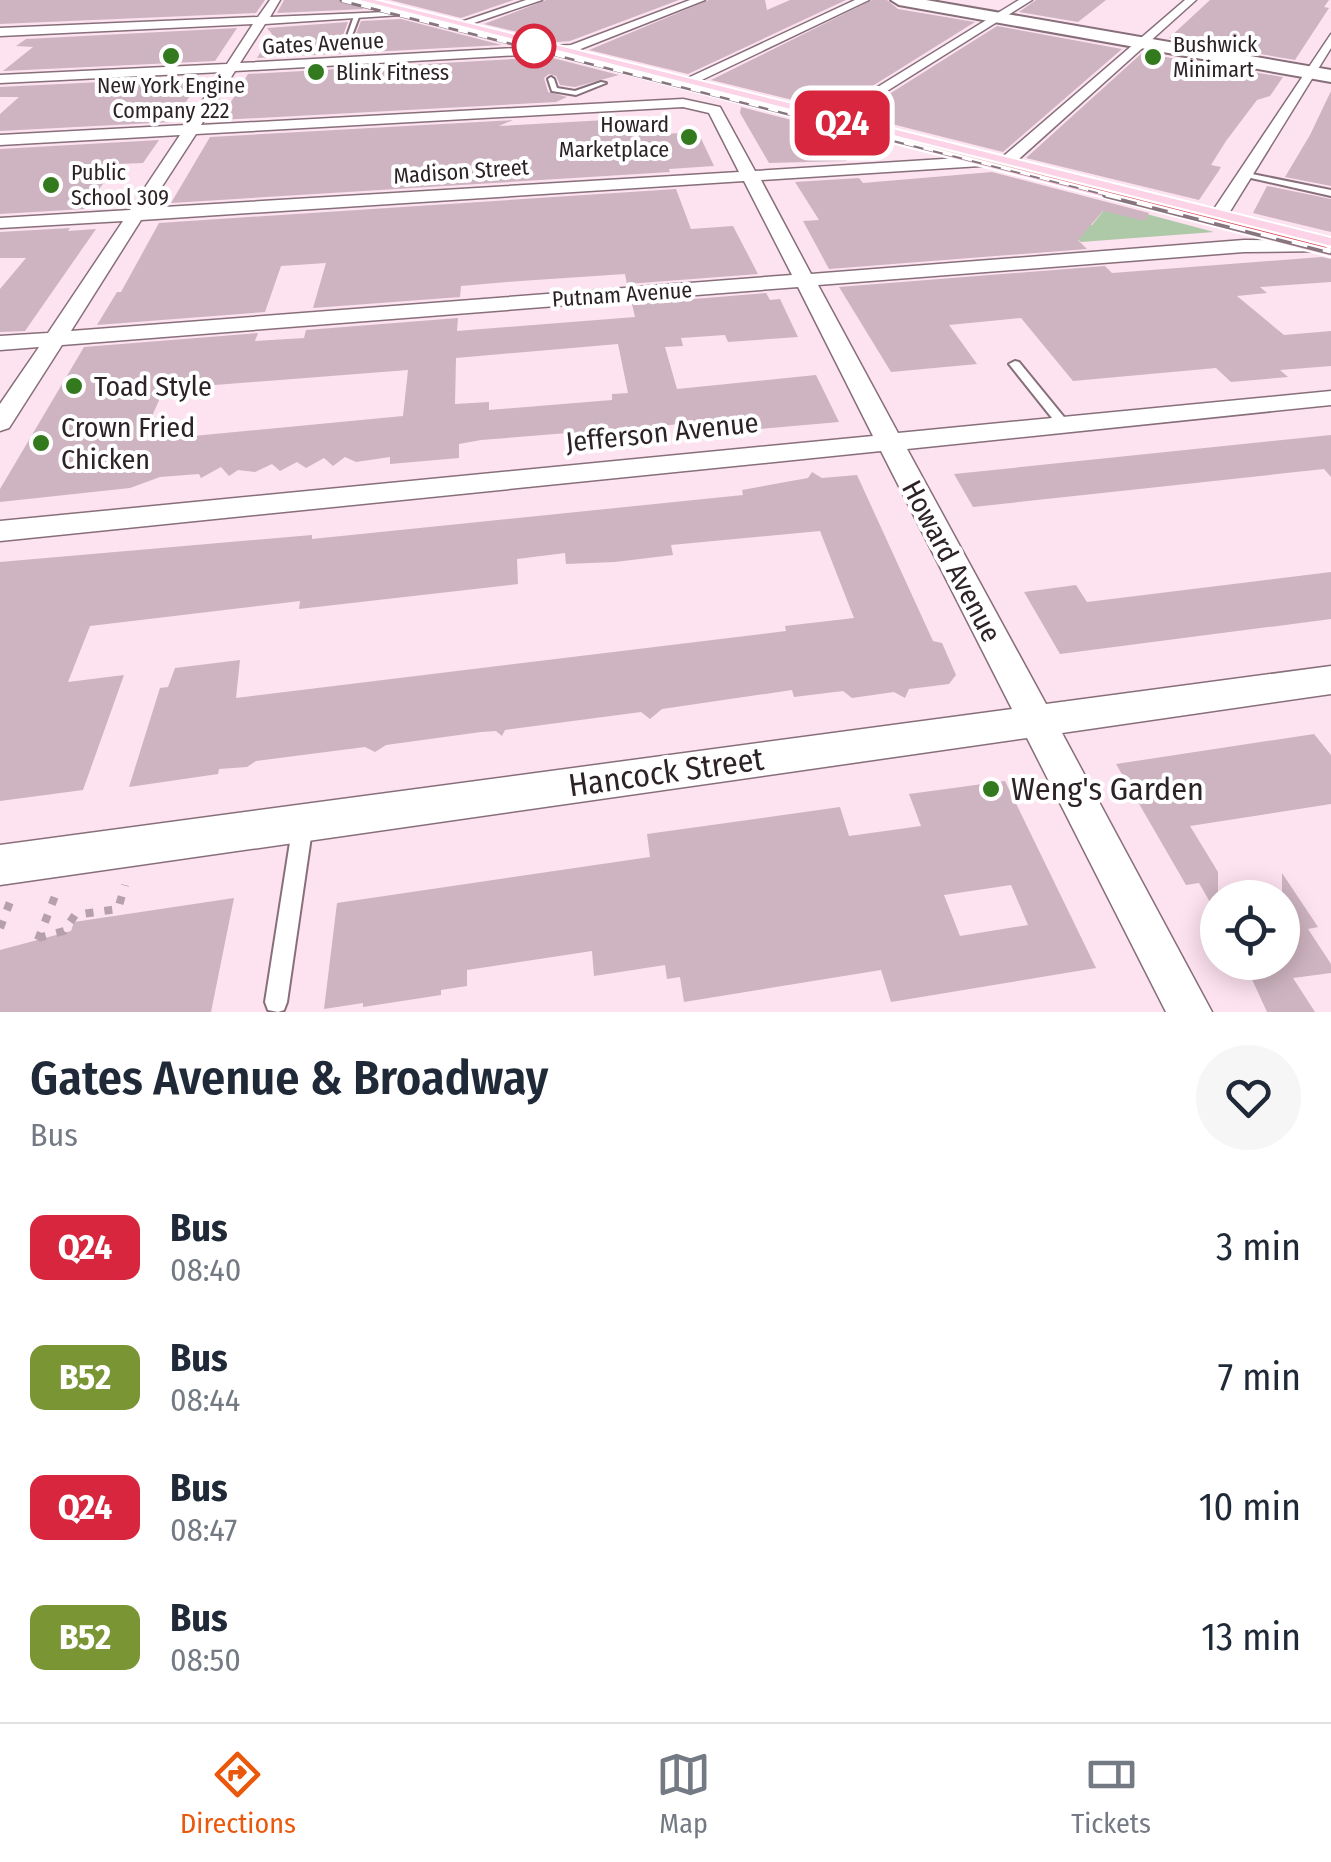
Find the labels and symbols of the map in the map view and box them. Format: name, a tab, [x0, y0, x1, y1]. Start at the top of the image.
unlabelled marker	[513, 25, 555, 67]
street label: Gates Avenue	[262, 27, 385, 60]
place label: Bushwick Minimart	[1173, 31, 1258, 83]
marker: New York Engine Company 222	[160, 45, 182, 67]
marker: Bushwick Minimart	[1142, 46, 1164, 68]
place label: Blink Fitness	[336, 59, 449, 86]
marker: Blink Fitness	[305, 61, 327, 83]
place label: New York Engine Company 222	[97, 72, 245, 124]
line badge: Q24	[784, 90, 900, 156]
place label: Howard Marketplace	[559, 111, 669, 163]
marker: Howard Marketplace	[678, 126, 700, 148]
street label: Madison Street	[392, 153, 530, 190]
place label: Public School 309	[71, 159, 169, 211]
marker: Public School 309	[40, 174, 62, 196]
street label: Putnam Avenue	[551, 276, 693, 313]
place label: Toad Style	[94, 370, 212, 403]
marker: Toad Style	[63, 375, 85, 397]
street label: Jefferson Avenue	[564, 406, 760, 459]
place label: Crown Fried Chicken	[61, 411, 195, 476]
marker: Crown Fried Chicken	[30, 432, 52, 454]
street label: Howard Avenue	[895, 475, 1008, 648]
street label: Hancock Street	[566, 739, 767, 805]
place label: Weng's Garden	[1011, 770, 1204, 808]
marker: Weng's Garden	[980, 778, 1002, 800]

